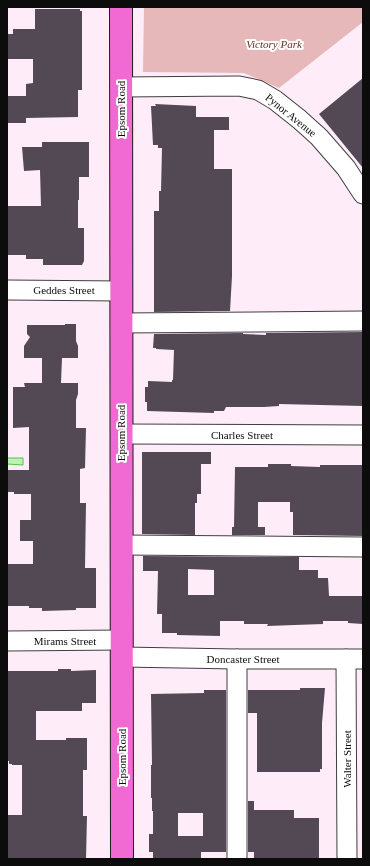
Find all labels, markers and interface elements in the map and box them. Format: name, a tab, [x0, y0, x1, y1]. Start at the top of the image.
park label: Victory Park	[246, 38, 303, 50]
street label: Epsom Road	[115, 80, 127, 137]
street label: Pynor Avenue	[263, 91, 319, 139]
street label: Geddes Street	[33, 284, 95, 296]
street label: Epsom Road	[115, 404, 127, 461]
street label: Charles Street	[211, 429, 273, 441]
street label: Mirams Street	[34, 635, 96, 647]
street label: Doncaster Street	[207, 653, 280, 665]
street label: Epsom Road	[116, 728, 128, 785]
street label: Walter Street	[341, 730, 353, 788]

